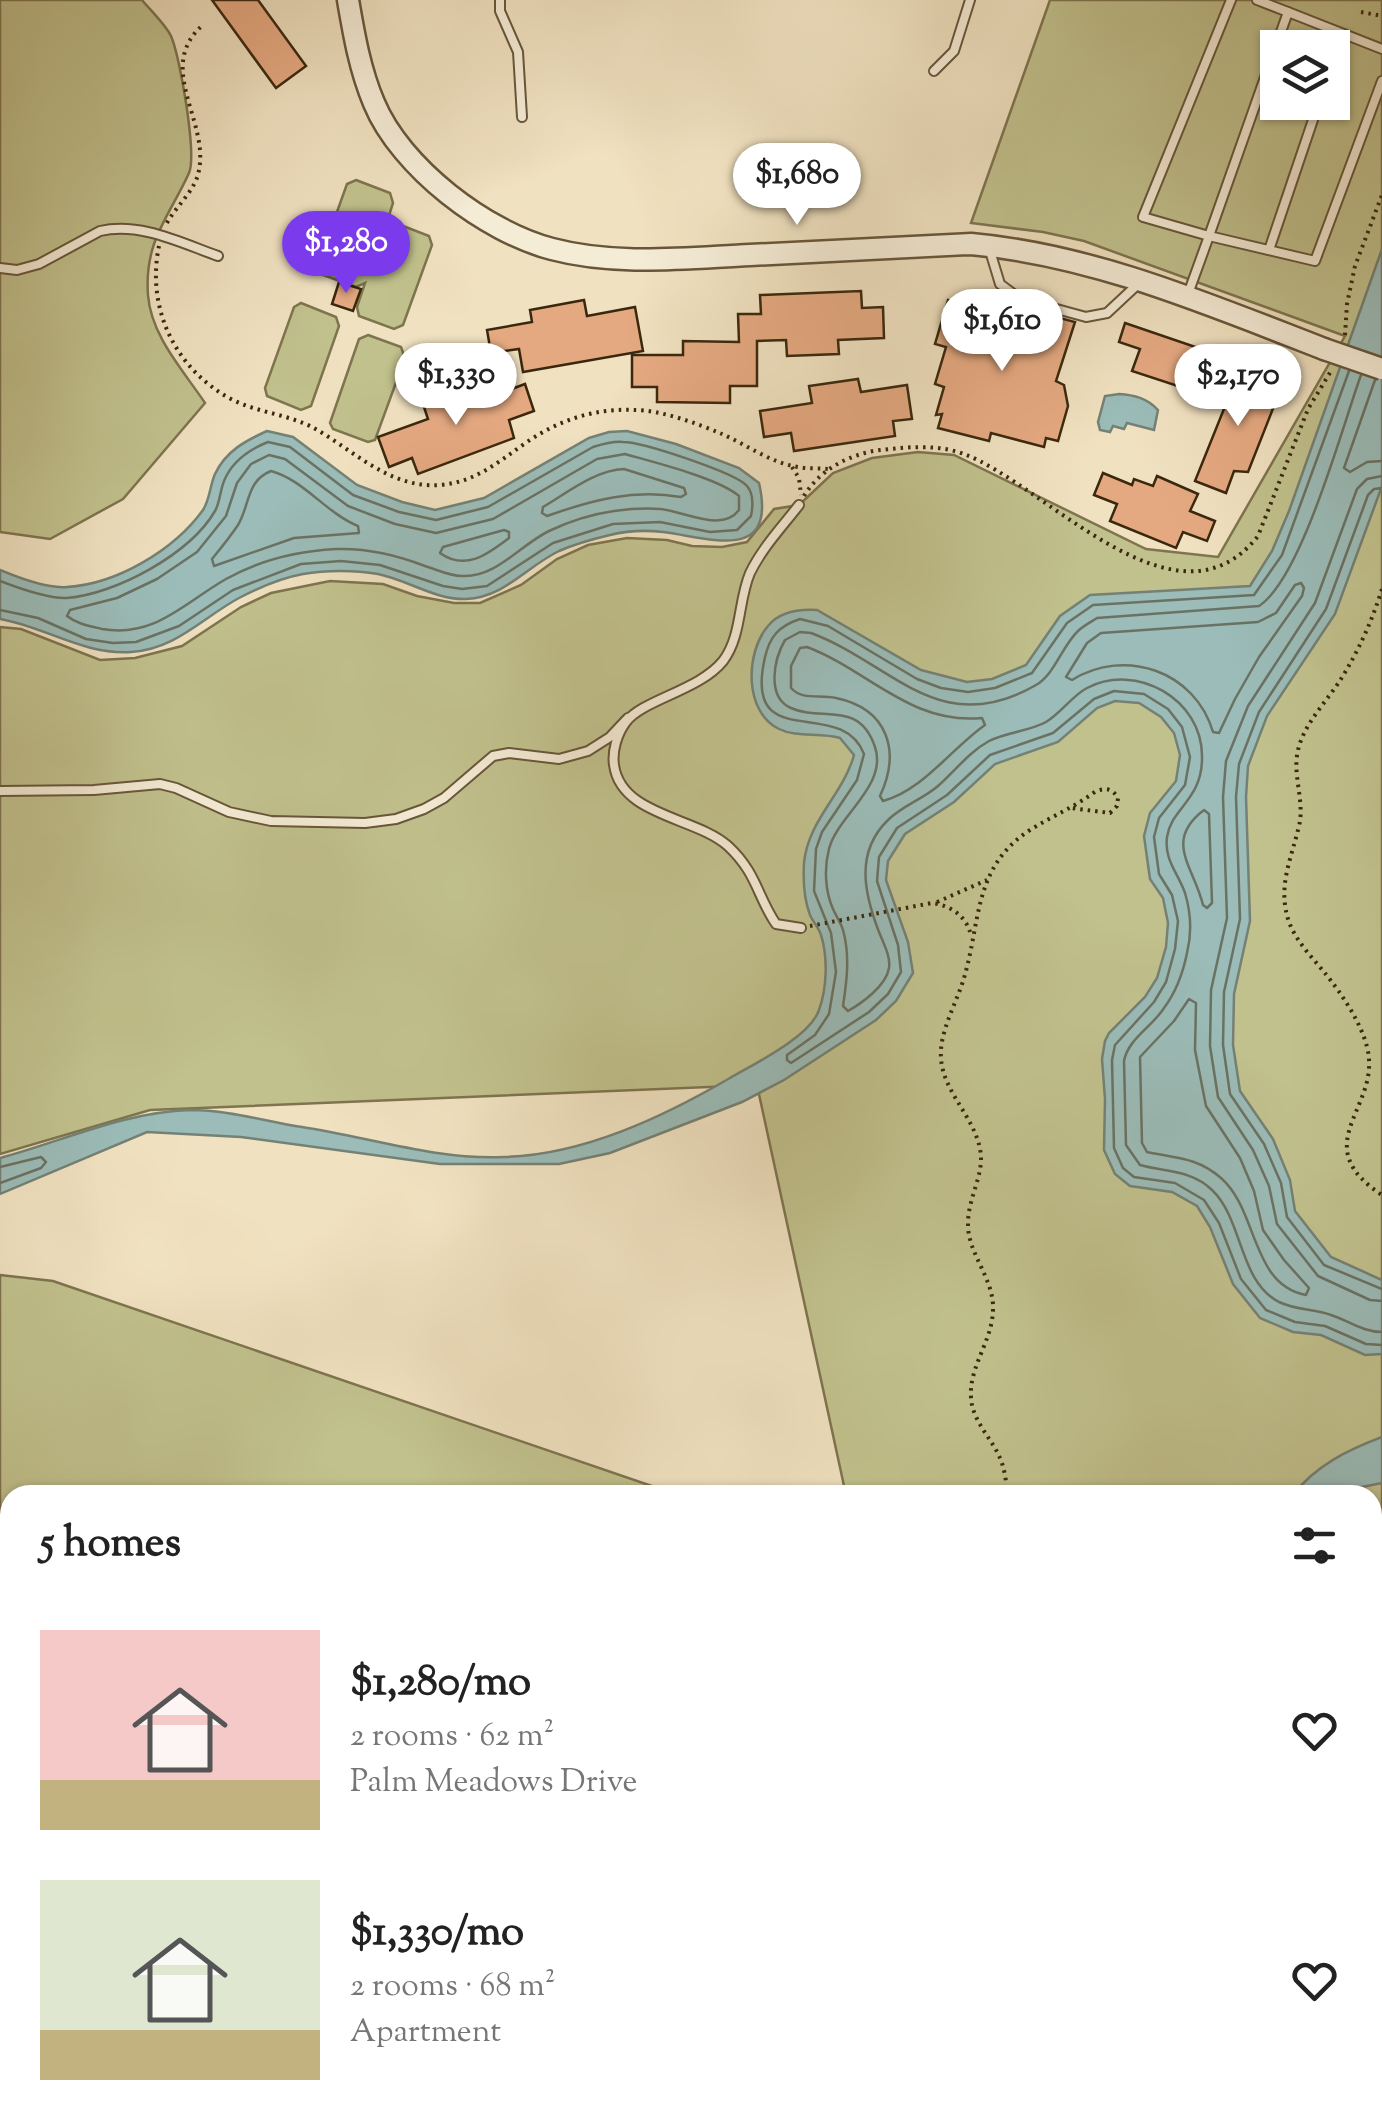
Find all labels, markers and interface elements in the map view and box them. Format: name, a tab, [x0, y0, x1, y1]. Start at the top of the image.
map controls	[1260, 30, 1350, 120]
button: layers	[1260, 30, 1350, 120]
pin: $1,680	[716, 143, 878, 228]
text: $1,680	[755, 152, 839, 198]
pin: $1,280	[265, 211, 427, 296]
text: $1,280	[304, 220, 388, 266]
pin: $1,610	[921, 289, 1083, 374]
text: $1,610	[963, 298, 1041, 344]
pin: $1,330	[375, 343, 537, 428]
pin: $2,170	[1157, 344, 1319, 429]
text: $1,330	[417, 352, 495, 398]
text: $2,170	[1196, 353, 1280, 399]
text: 5 homes	[40, 1515, 181, 1575]
icon: filters	[1287, 1518, 1342, 1573]
text: $1,280/mo	[350, 1654, 531, 1714]
icon: home	[120, 1670, 240, 1790]
icon: heart	[1287, 1703, 1342, 1758]
text: 2 rooms · 62 m²	[350, 1714, 554, 1760]
text: Palm Meadows Drive	[350, 1760, 637, 1806]
text: $1,330/mo	[350, 1904, 524, 1964]
icon: home	[120, 1920, 240, 2040]
icon: heart	[1287, 1953, 1342, 2008]
text: 2 rooms · 68 m²	[350, 1964, 556, 2010]
text: Apartment	[350, 2010, 501, 2056]

